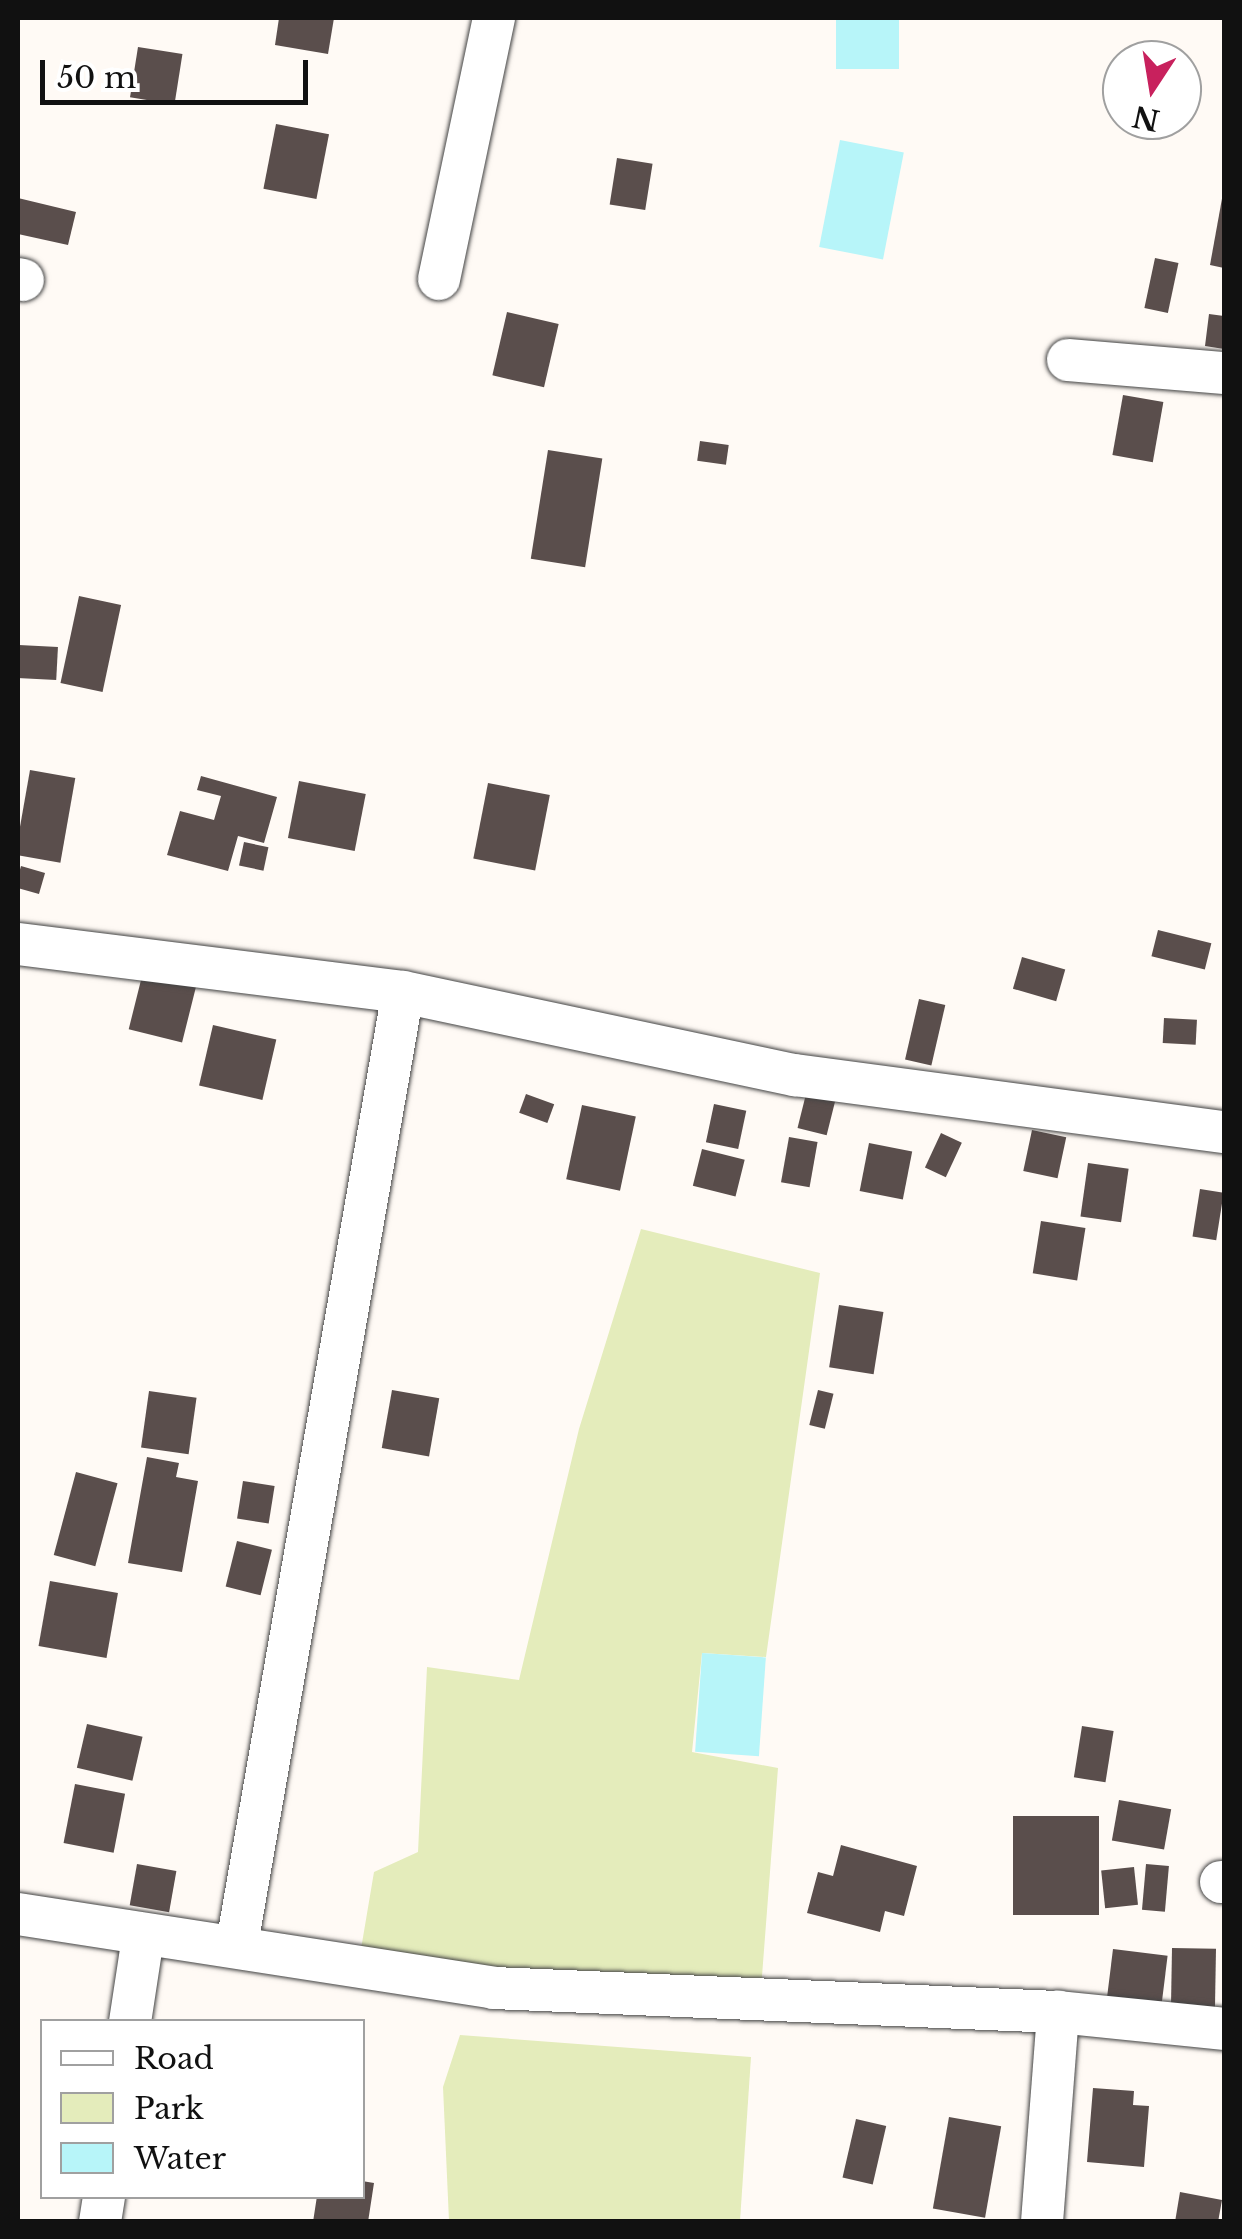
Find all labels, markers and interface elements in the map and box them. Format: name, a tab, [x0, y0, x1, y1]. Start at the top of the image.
scale bar	[45, 40, 312, 102]
north arrow	[1102, 40, 1202, 140]
text: 50 m	[57, 59, 136, 96]
text: N	[1130, 98, 1163, 138]
legend	[40, 2019, 365, 2199]
text: Road	[134, 2040, 214, 2077]
text: Park	[134, 2090, 204, 2127]
text: Water	[134, 2140, 226, 2177]

